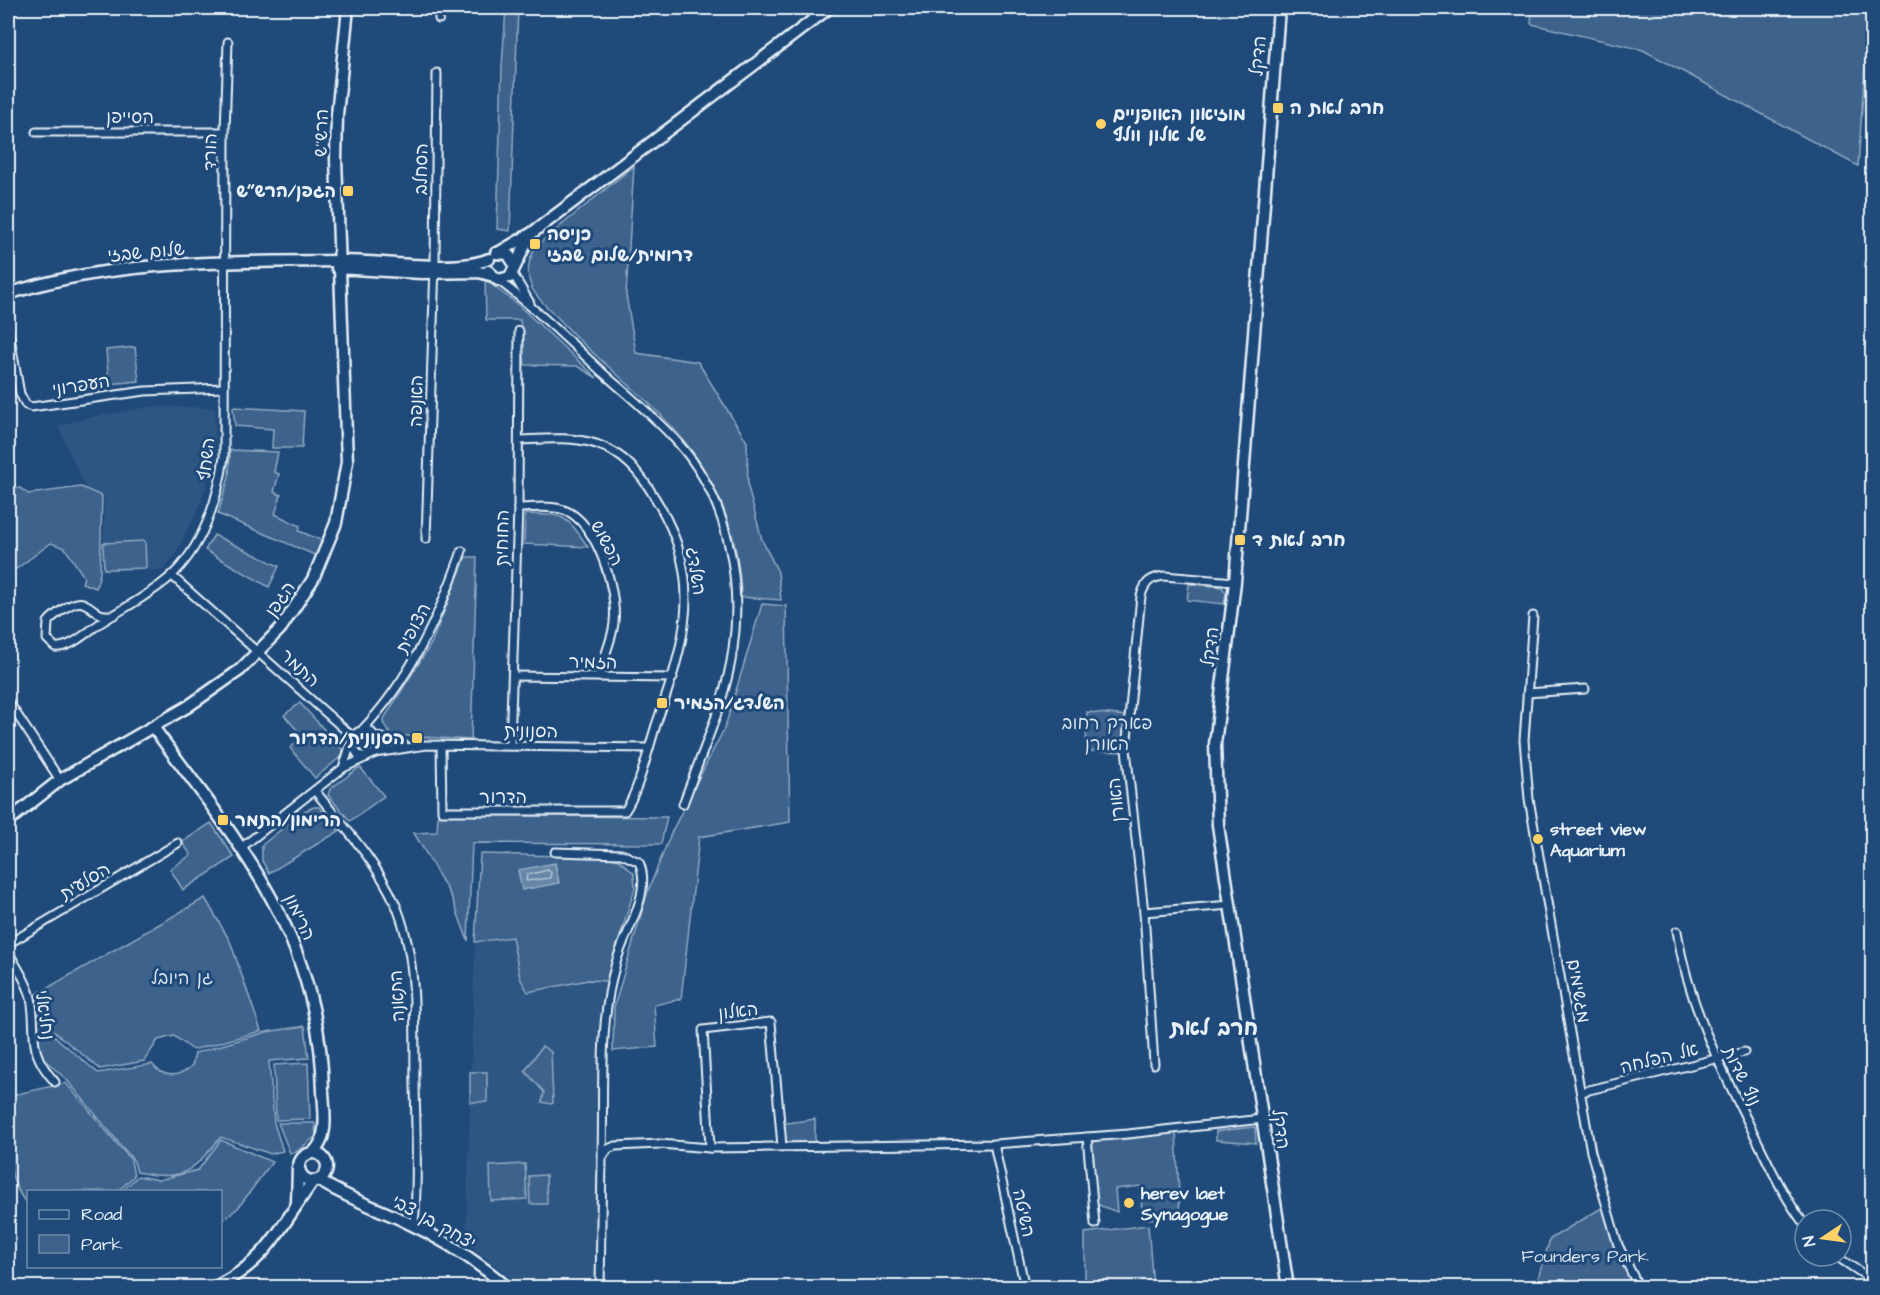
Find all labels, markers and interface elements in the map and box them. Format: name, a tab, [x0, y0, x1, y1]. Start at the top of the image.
street label: הדקל	[1244, 35, 1273, 77]
place label: חרב לאת ה	[1290, 96, 1384, 121]
marker: חרב לאת ה	[1271, 101, 1285, 115]
place label: מוזיאון האופניים של אלון וולף	[1113, 102, 1246, 148]
street label: הסייפן	[106, 105, 154, 130]
street label: הרש''ש	[308, 108, 335, 158]
marker: מוזיאון האופניים של אלון וולף	[1094, 117, 1108, 131]
street label: הורד	[198, 133, 223, 171]
street label: הסחלב	[409, 143, 434, 195]
place label: הגפן/הרש״ש	[236, 179, 336, 204]
marker: הגפן/הרש״ש	[341, 184, 355, 198]
place label: כניסה דרומית/שלום שבזי	[547, 222, 693, 268]
street label: שלום שבזי	[106, 237, 186, 268]
marker: כניסה דרומית/שלום שבזי	[528, 237, 542, 251]
street label: העפרוני	[50, 369, 112, 402]
street label: האנפה	[404, 375, 429, 427]
street label: השחף	[192, 436, 221, 482]
street label: החוחית	[490, 509, 515, 567]
street label: הפשוש	[584, 516, 629, 571]
place label: חרב לאת ד	[1252, 528, 1346, 553]
marker: חרב לאת ד	[1233, 533, 1247, 547]
street label: השלדג	[679, 545, 712, 597]
street label: הגפן	[259, 576, 302, 622]
street label: הצופית	[389, 599, 437, 659]
street label: הדקל	[1196, 625, 1225, 669]
street label: התמר	[274, 644, 325, 693]
street label: הזמיר	[568, 650, 618, 675]
place label: השלדג/הזמיר	[674, 691, 785, 716]
marker: השלדג/הזמיר	[655, 696, 669, 710]
park label: פארק רחוב האורן	[1062, 711, 1152, 757]
street label: הסנונית	[504, 719, 558, 744]
place label: הסנונית/הדרור	[289, 726, 405, 751]
marker: הסנונית/הדרור	[410, 731, 424, 745]
street label: האורן	[1102, 777, 1131, 823]
street label: הדרור	[479, 785, 527, 810]
place label: הרימון/התמר	[235, 808, 341, 833]
marker: הרימון/התמר	[216, 813, 230, 827]
place label: street view Aquarium	[1550, 817, 1647, 863]
marker: street view Aquarium	[1531, 832, 1545, 846]
street label: הסלעית	[54, 857, 115, 907]
street label: הרימון	[278, 890, 321, 945]
street label: מגשימים	[1561, 957, 1596, 1025]
park label: גן היובל	[151, 966, 213, 991]
street label: התאנה	[384, 969, 411, 1023]
street label: נחליאלי	[29, 989, 60, 1042]
street label: האלון	[717, 997, 760, 1026]
district label: חרב לאת	[1168, 1014, 1258, 1043]
street label: אל הפלחה	[1617, 1037, 1701, 1080]
street label: נוף שדות	[1716, 1041, 1767, 1110]
street label: הדקל	[1265, 1107, 1296, 1151]
place label: herev laet Synagogue	[1140, 1181, 1228, 1228]
street label: השיטה	[1006, 1187, 1041, 1239]
street label: יצחק בן צבי	[387, 1189, 480, 1256]
legend	[27, 1190, 222, 1268]
marker: herev laet Synagogue	[1122, 1196, 1136, 1210]
text: Road	[81, 1202, 122, 1227]
north arrow	[1793, 1208, 1853, 1268]
text: Park	[81, 1232, 123, 1257]
text: N	[1798, 1234, 1821, 1249]
park label: Founders Park	[1521, 1244, 1649, 1269]

